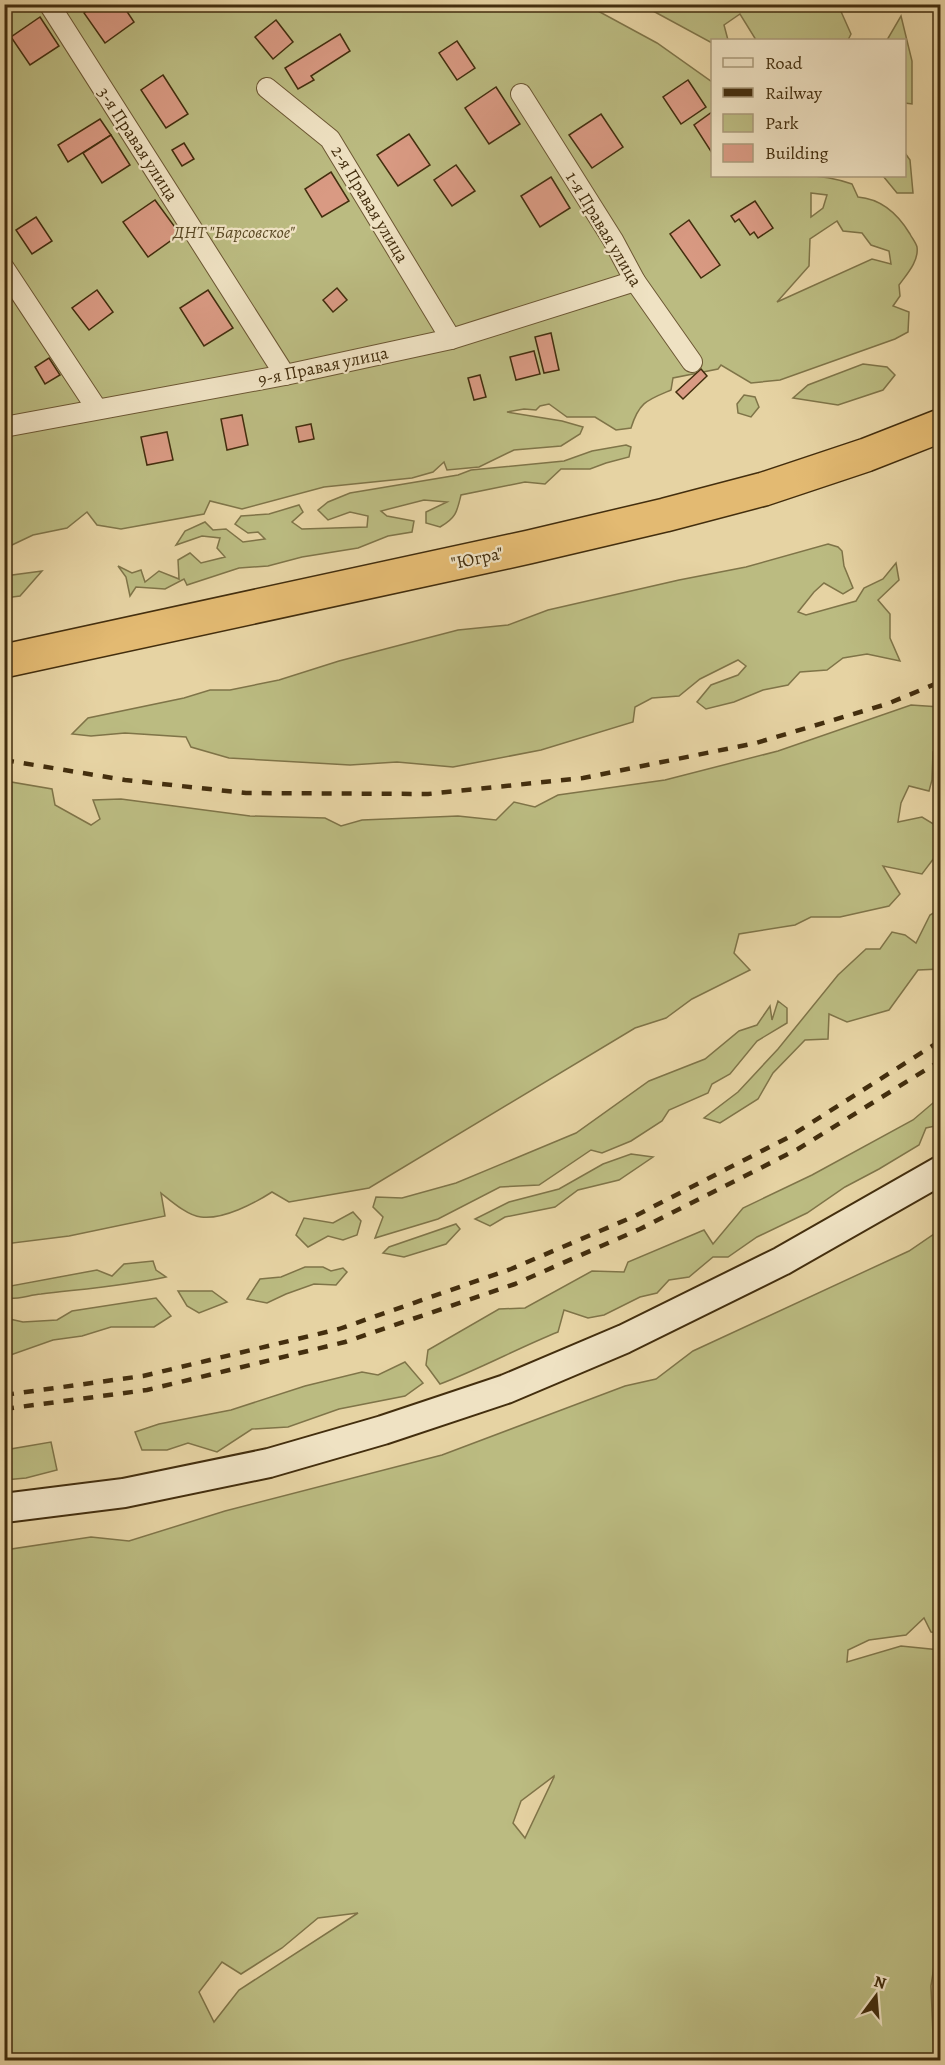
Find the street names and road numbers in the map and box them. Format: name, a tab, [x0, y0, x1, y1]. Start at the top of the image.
street label: 3-я Правая улица	[92, 82, 184, 206]
street label: 2-я Правая улица	[325, 141, 415, 268]
street label: 1-я Правая улица	[560, 167, 648, 292]
street label: 9-я Правая улица	[256, 340, 391, 392]
street label: "Югра"	[449, 541, 505, 575]

